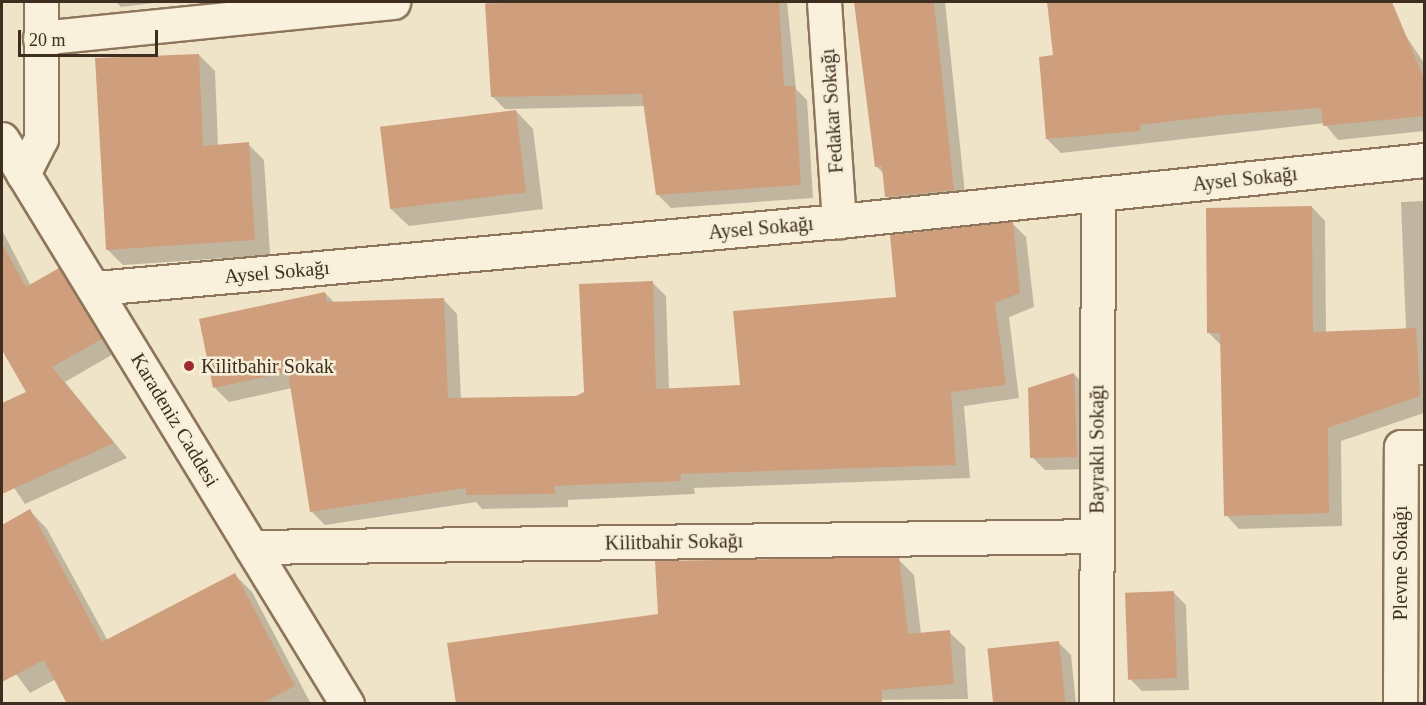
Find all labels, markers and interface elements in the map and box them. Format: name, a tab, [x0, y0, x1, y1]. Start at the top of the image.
scale bar	[21, 18, 160, 56]
text: 20 m	[29, 30, 66, 50]
street label: Fedakar Sokağı	[816, 48, 848, 174]
street label: Aysel Sokağı	[1191, 162, 1299, 196]
street label: Aysel Sokağı	[707, 211, 815, 245]
street label: Aysel Sokağı	[223, 255, 331, 289]
street label: Karadeniz Caddesi	[126, 349, 224, 491]
place label: Kilitbahir Sokak	[201, 354, 334, 378]
marker: Kilitbahir Sokak	[182, 359, 196, 373]
street label: Bayraklı Sokağı	[1085, 384, 1109, 514]
street label: Plevne Sokağı	[1388, 506, 1412, 620]
street label: Kilitbahir Sokağı	[605, 529, 743, 555]

